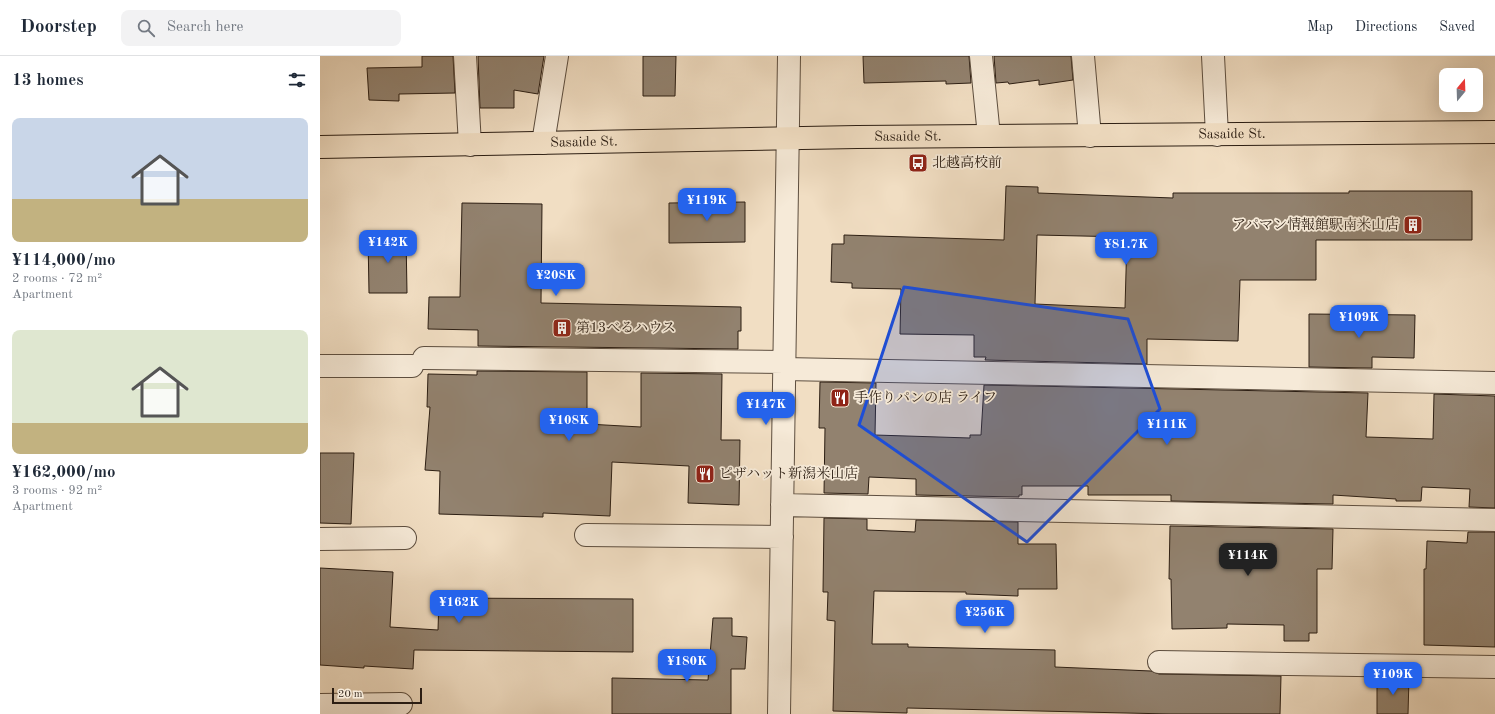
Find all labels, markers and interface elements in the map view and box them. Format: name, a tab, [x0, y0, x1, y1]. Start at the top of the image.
search box	[121, 10, 401, 46]
icon: search	[135, 17, 157, 39]
text: Doorstep	[20, 18, 97, 37]
text: Search here	[167, 20, 244, 35]
text: Map	[1307, 20, 1333, 34]
text: Directions	[1355, 20, 1417, 34]
text: Saved	[1439, 20, 1475, 34]
north arrow	[1439, 68, 1483, 112]
map controls	[1439, 68, 1483, 112]
icon: filters	[286, 69, 308, 91]
text: 13 homes	[12, 72, 84, 89]
street label: Sasaide St.	[1198, 127, 1266, 141]
street label: Sasaide St.	[874, 129, 942, 144]
street label: Sasaide St.	[550, 134, 618, 150]
icon: home	[124, 144, 196, 216]
bus stop icon: 北越高校前	[907, 152, 929, 174]
place label: 北越高校前	[932, 155, 1002, 170]
pin: ¥119K	[679, 188, 735, 222]
text: ¥119K	[687, 194, 727, 207]
building icon: アパマン情報館駅南米山店	[1402, 214, 1424, 236]
place label: アパマン情報館駅南米山店	[1232, 217, 1399, 232]
pin: ¥142K	[360, 230, 416, 264]
pin: ¥81.7K	[1093, 232, 1159, 266]
text: ¥142K	[368, 236, 408, 249]
text: ¥81.7K	[1104, 238, 1148, 251]
text: ¥114,000/mo	[12, 252, 116, 269]
pin: ¥208K	[528, 263, 584, 297]
text: ¥208K	[536, 269, 576, 282]
text: 2 rooms · 72 m²	[12, 272, 102, 285]
text: Apartment	[12, 288, 73, 301]
pin: ¥109K	[1331, 305, 1387, 339]
text: ¥109K	[1339, 311, 1379, 324]
building icon: 第13べるハウス	[551, 317, 573, 339]
place label: 第13べるハウス	[576, 320, 676, 335]
icon: home	[124, 356, 196, 428]
restaurant icon: 手作りパンの店 ライフ	[829, 387, 851, 409]
place label: 手作りパンの店 ライフ	[854, 390, 997, 405]
pin: ¥147K	[738, 392, 794, 426]
text: ¥147K	[746, 398, 786, 411]
pin: ¥108K	[541, 408, 597, 442]
pin: ¥111K	[1139, 412, 1195, 446]
text: ¥108K	[549, 414, 589, 427]
text: ¥111K	[1147, 418, 1187, 431]
restaurant icon: ピザハット新潟米山店	[694, 463, 716, 485]
text: ¥162,000/mo	[12, 464, 116, 481]
place label: ピザハット新潟米山店	[719, 466, 858, 481]
text: 3 rooms · 92 m²	[12, 484, 102, 497]
text: Apartment	[12, 500, 73, 513]
pin: ¥114K	[1220, 543, 1276, 577]
text: ¥114K	[1228, 549, 1268, 562]
pin: ¥162K	[431, 590, 487, 624]
text: ¥162K	[439, 596, 479, 609]
pin: ¥256K	[957, 600, 1013, 634]
text: ¥256K	[965, 606, 1005, 619]
pin: ¥180K	[659, 649, 715, 683]
text: ¥180K	[667, 655, 707, 668]
pin: ¥109K	[1365, 662, 1421, 696]
text: ¥109K	[1373, 668, 1413, 681]
scale bar	[332, 686, 422, 705]
text: 20 m	[338, 689, 363, 700]

